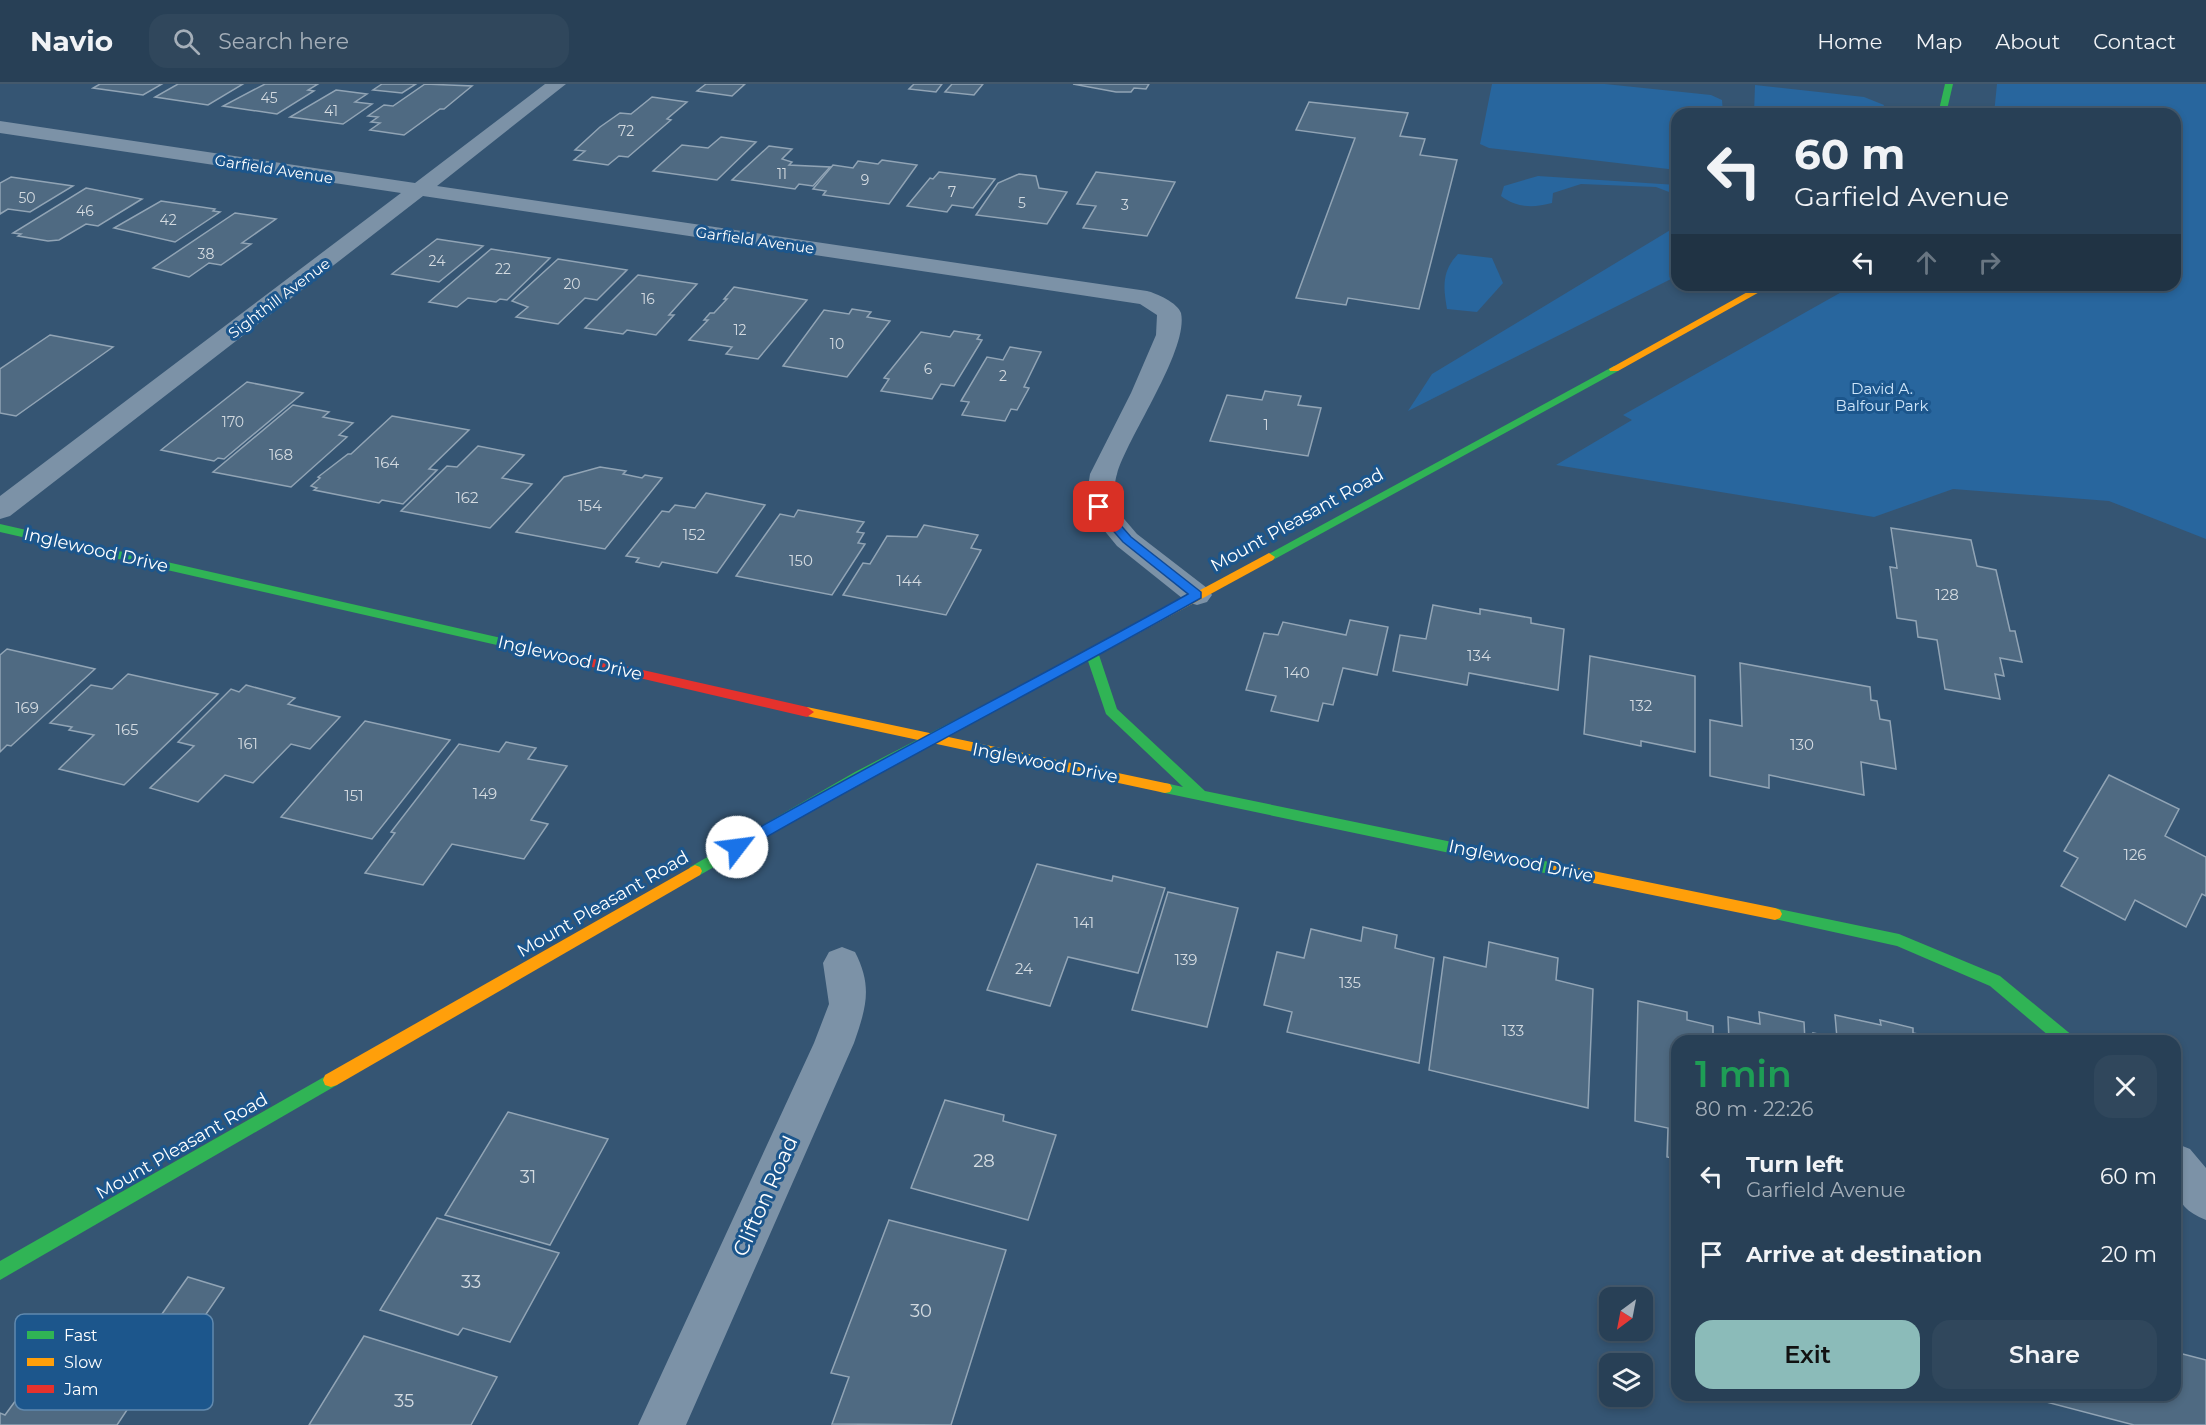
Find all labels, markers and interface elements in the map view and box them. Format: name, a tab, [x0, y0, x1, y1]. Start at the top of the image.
search box	[149, 14, 569, 68]
text: Navio	[30, 24, 113, 58]
icon: search	[170, 25, 203, 58]
text: Search here	[218, 28, 349, 55]
text: Home	[1817, 29, 1882, 54]
text: Map	[1915, 29, 1962, 54]
text: About	[1995, 29, 2060, 54]
text: Contact	[2093, 29, 2176, 54]
house number: 45	[260, 89, 278, 107]
house number: 41	[324, 102, 338, 120]
house number: 72	[618, 122, 634, 140]
text: 60 m	[1794, 128, 1905, 180]
icon: left	[1695, 132, 1773, 210]
street label: Garfield Avenue	[213, 150, 335, 188]
house number: 11	[777, 165, 787, 183]
house number: 9	[861, 171, 869, 189]
text: Garfield Avenue	[1794, 180, 2009, 213]
house number: 7	[948, 183, 956, 201]
house number: 50	[18, 189, 36, 207]
house number: 5	[1018, 194, 1026, 212]
house number: 3	[1121, 196, 1129, 214]
house number: 46	[76, 202, 94, 220]
house number: 42	[159, 211, 177, 229]
street label: Garfield Avenue	[694, 222, 816, 258]
house number: 38	[198, 245, 214, 263]
icon: left	[1847, 246, 1880, 279]
icon: ahead	[1910, 246, 1943, 279]
icon: right	[1973, 246, 2006, 279]
house number: 24	[429, 252, 446, 270]
street label: Sighthill Avenue	[224, 254, 334, 342]
house number: 22	[495, 260, 511, 278]
house number: 20	[563, 275, 581, 293]
house number: 16	[641, 290, 655, 308]
house number: 12	[733, 321, 747, 339]
house number: 10	[830, 335, 844, 353]
house number: 6	[924, 360, 933, 378]
house number: 2	[999, 367, 1007, 385]
park label: David A. Balfour Park	[1836, 379, 1928, 415]
house number: 170	[222, 413, 244, 431]
house number: 1	[1263, 416, 1269, 434]
house number: 168	[269, 445, 293, 464]
house number: 164	[375, 453, 399, 472]
street label: Mount Pleasant Road	[1207, 463, 1387, 577]
pin	[1073, 481, 1124, 532]
house number: 162	[455, 488, 479, 507]
icon: arrive	[1082, 490, 1115, 523]
house number: 154	[578, 496, 602, 515]
street label: Inglewood Drive	[22, 523, 171, 577]
house number: 152	[683, 525, 705, 544]
house number: 150	[789, 551, 813, 570]
house number: 144	[896, 571, 922, 590]
house number: 128	[1935, 585, 1959, 604]
street label: Inglewood Drive	[496, 631, 645, 685]
house number: 134	[1467, 646, 1491, 665]
house number: 140	[1284, 663, 1310, 682]
house number: 132	[1630, 696, 1652, 715]
house number: 169	[15, 698, 39, 717]
house number: 165	[115, 720, 139, 739]
house number: 161	[238, 734, 258, 753]
house number: 130	[1790, 735, 1814, 754]
street label: Inglewood Drive	[970, 738, 1120, 788]
house number: 149	[473, 784, 497, 803]
house number: 151	[344, 786, 364, 805]
position arrow	[705, 815, 769, 879]
street label: Inglewood Drive	[1446, 835, 1596, 887]
house number: 126	[2123, 845, 2147, 864]
street label: Mount Pleasant Road	[513, 846, 693, 962]
house number: 141	[1074, 913, 1094, 932]
house number: 139	[1174, 950, 1198, 969]
house number: 24	[1015, 959, 1033, 978]
house number: 135	[1339, 973, 1361, 992]
house number: 133	[1502, 1021, 1524, 1040]
text: 1 min	[1695, 1052, 1792, 1096]
button: close	[2094, 1055, 2157, 1118]
street label: Mount Pleasant Road	[92, 1088, 272, 1204]
text: 80 m · 22:26	[1695, 1097, 1813, 1121]
street label: Clifton Road	[727, 1132, 803, 1260]
house number: 28	[973, 1150, 995, 1172]
text: Turn left	[1746, 1151, 1844, 1178]
icon: left	[1695, 1160, 1728, 1193]
text: 60 m	[2100, 1163, 2157, 1190]
house number: 31	[520, 1166, 536, 1188]
text: Garfield Avenue	[1746, 1178, 1906, 1202]
icon: arrive	[1695, 1238, 1728, 1271]
text: Arrive at destination	[1746, 1241, 1982, 1268]
text: 20 m	[2101, 1241, 2157, 1268]
house number: 33	[461, 1271, 481, 1293]
north arrow	[1599, 1287, 1653, 1341]
map controls	[1599, 1287, 1653, 1407]
house number: 30	[910, 1300, 932, 1322]
legend	[15, 1314, 213, 1410]
button: Exit	[1695, 1320, 1920, 1389]
button: Share	[1932, 1320, 2157, 1389]
text: Fast	[64, 1326, 98, 1345]
text: Slow	[64, 1353, 102, 1372]
button: layers	[1599, 1353, 1653, 1407]
text: Jam	[63, 1380, 98, 1399]
house number: 35	[394, 1390, 414, 1412]

